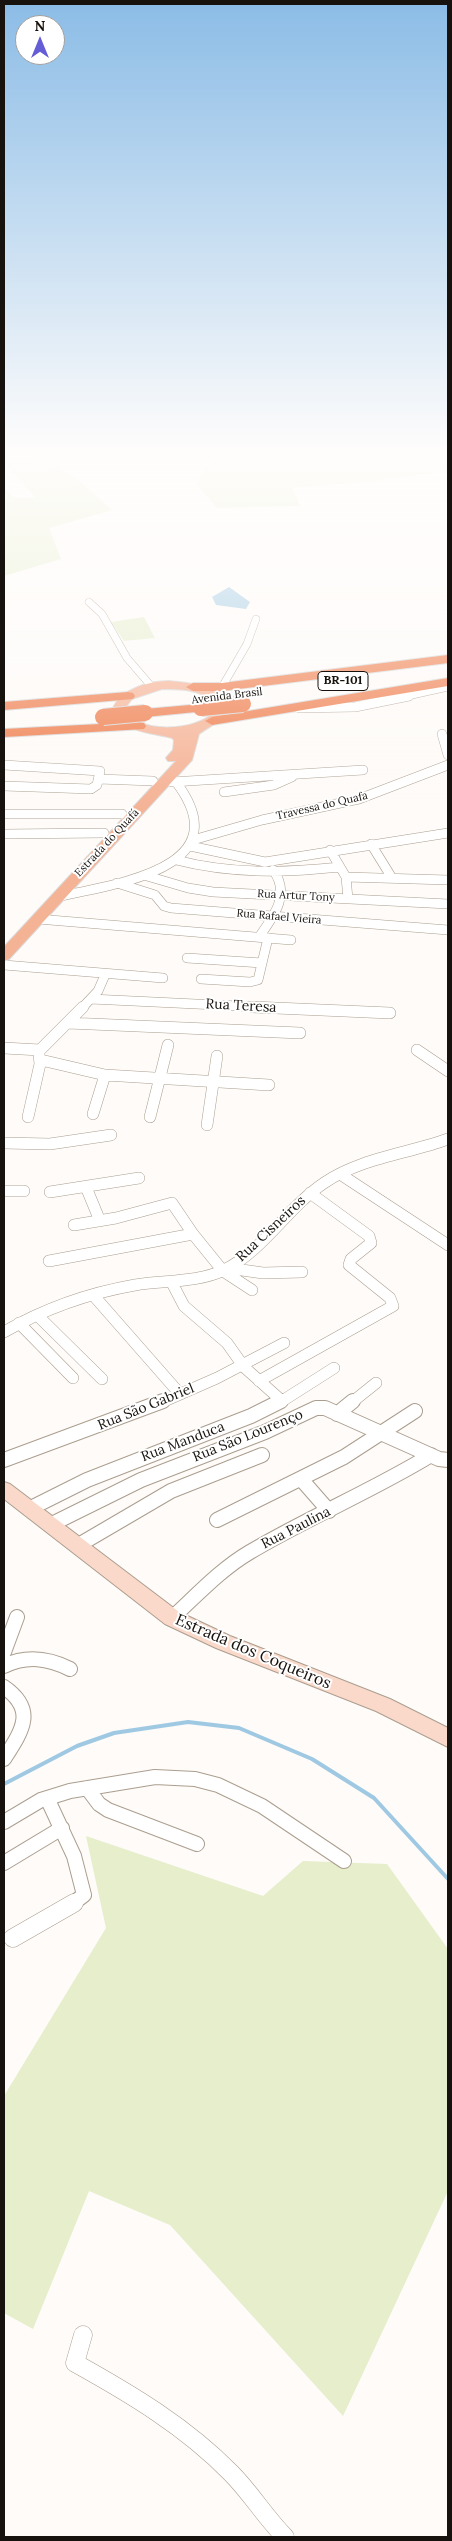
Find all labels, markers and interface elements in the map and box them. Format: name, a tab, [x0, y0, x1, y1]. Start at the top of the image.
north arrow	[15, 15, 65, 65]
text: N	[35, 17, 45, 35]
road number: BR-101	[318, 671, 368, 690]
street label: Avenida Brasil	[191, 685, 263, 707]
street label: Travessa do Quafa	[275, 789, 369, 823]
street label: Estrada do Quafá	[72, 806, 142, 880]
street label: Rua Artur Tony	[257, 887, 335, 905]
street label: Rua Rafael Vieira	[236, 907, 322, 927]
street label: Rua Teresa	[205, 996, 277, 1016]
street label: Rua Cisneiros	[233, 1193, 309, 1265]
street label: Rua São Gabriel	[95, 1380, 197, 1434]
street label: Rua São Lourenço	[190, 1406, 306, 1466]
street label: Rua Manduca	[139, 1418, 227, 1466]
street label: Rua Paulina	[259, 1503, 333, 1553]
street label: Estrada dos Coqueiros	[172, 1610, 334, 1694]

